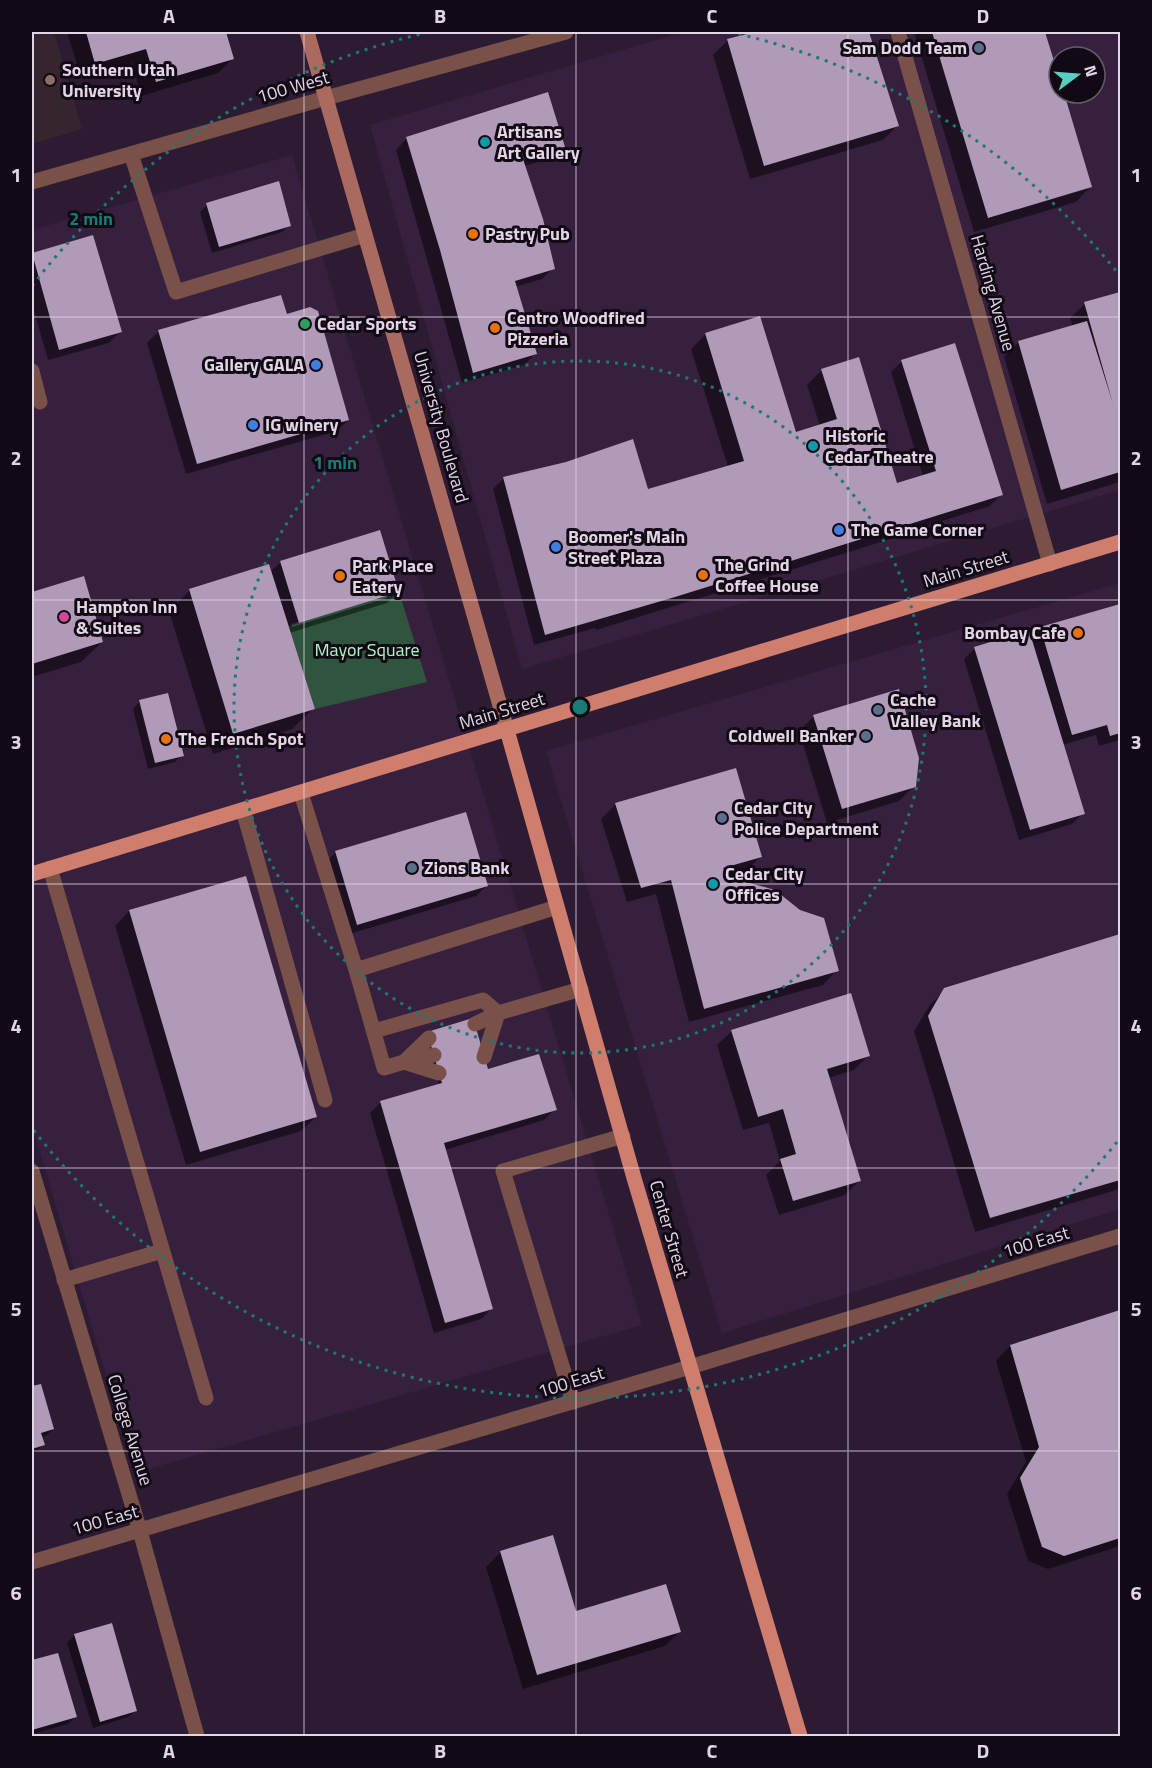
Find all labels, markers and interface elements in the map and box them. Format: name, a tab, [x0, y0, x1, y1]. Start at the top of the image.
text: A	[163, 0, 175, 31]
text: B	[434, 0, 446, 31]
text: C	[707, 0, 718, 31]
text: D	[977, 0, 989, 31]
place label: Sam Dodd Team	[842, 34, 967, 61]
marker: Sam Dodd Team	[972, 41, 986, 55]
north arrow	[1047, 45, 1107, 105]
place label: Southern Utah University	[62, 56, 175, 104]
text: N	[1078, 62, 1104, 80]
street label: 100 West	[254, 63, 333, 110]
marker: Southern Utah University	[43, 73, 57, 87]
place label: Artisans Art Gallery	[497, 118, 580, 166]
marker: Artisans Art Gallery	[478, 135, 492, 149]
text: 1	[10, 159, 22, 190]
text: 1	[1130, 159, 1142, 190]
text: 2 min	[69, 205, 113, 232]
place label: Pastry Pub	[485, 220, 570, 247]
marker: Pastry Pub	[466, 227, 480, 241]
street label: Harding Avenue	[964, 232, 1023, 354]
place label: Centro Woodfired Pizzeria	[507, 304, 645, 352]
place label: Cedar Sports	[317, 310, 416, 337]
marker: Cedar Sports	[298, 317, 312, 331]
marker: Centro Woodfired Pizzeria	[488, 321, 502, 335]
street label: University Boulevard	[407, 348, 476, 506]
place label: Gallery GALA	[204, 351, 304, 378]
marker: Gallery GALA	[309, 358, 323, 372]
place label: IG winery	[265, 411, 338, 438]
marker: IG winery	[246, 418, 260, 432]
place label: Historic Cedar Theatre	[825, 422, 934, 470]
marker: Historic Cedar Theatre	[806, 439, 820, 453]
text: 2	[10, 442, 22, 473]
text: 2	[1130, 442, 1142, 473]
text: 1 min	[313, 449, 357, 476]
place label: The Game Corner	[851, 516, 984, 543]
place label: Boomer's Main Street Plaza	[568, 523, 685, 571]
marker: The Game Corner	[832, 523, 846, 537]
marker: Boomer's Main Street Plaza	[549, 540, 563, 554]
street label: Main Street	[920, 543, 1013, 594]
place label: The Grind Coffee House	[715, 551, 819, 599]
place label: Park Place Eatery	[352, 552, 433, 600]
marker: The Grind Coffee House	[696, 568, 710, 582]
marker: Park Place Eatery	[333, 569, 347, 583]
place label: Hampton Inn & Suites	[76, 593, 177, 641]
marker: Hampton Inn & Suites	[57, 610, 71, 624]
place label: Bombay Cafe	[964, 619, 1066, 646]
marker: Bombay Cafe	[1071, 626, 1085, 640]
park label: Mayor Square	[314, 636, 420, 663]
street label: Main Street	[456, 685, 549, 736]
place label: Cache Valley Bank	[890, 686, 981, 734]
centre of rings	[570, 697, 590, 717]
marker: Cache Valley Bank	[871, 703, 885, 717]
place label: Coldwell Banker	[728, 722, 854, 749]
place label: The French Spot	[178, 725, 304, 752]
text: 3	[10, 726, 22, 757]
text: 3	[1130, 726, 1142, 757]
marker: Coldwell Banker	[859, 729, 873, 743]
marker: The French Spot	[159, 732, 173, 746]
place label: Cedar City Police Department	[734, 794, 879, 842]
marker: Cedar City Police Department	[715, 811, 729, 825]
place label: Zions Bank	[424, 854, 510, 881]
place label: Cedar City Offices	[725, 860, 804, 908]
marker: Zions Bank	[405, 861, 419, 875]
marker: Cedar City Offices	[706, 877, 720, 891]
text: 4	[10, 1010, 22, 1041]
text: 4	[1130, 1010, 1142, 1041]
street label: Center Street	[643, 1177, 696, 1281]
street label: 100 East	[999, 1218, 1073, 1264]
text: 5	[10, 1293, 22, 1324]
text: 5	[1130, 1293, 1142, 1324]
street label: 100 East	[534, 1358, 608, 1404]
street label: College Avenue	[101, 1371, 160, 1489]
street label: 100 East	[69, 1497, 142, 1542]
text: 6	[10, 1577, 22, 1608]
text: 6	[1130, 1577, 1142, 1608]
text: A	[163, 1735, 175, 1766]
text: B	[434, 1735, 446, 1766]
text: C	[707, 1735, 718, 1766]
text: D	[977, 1735, 989, 1766]

